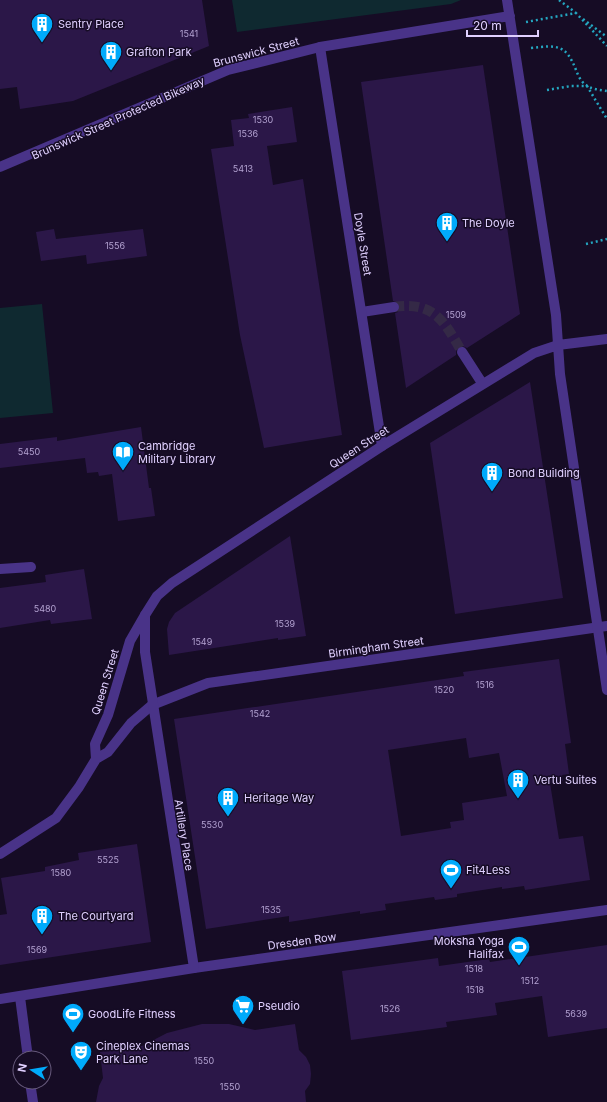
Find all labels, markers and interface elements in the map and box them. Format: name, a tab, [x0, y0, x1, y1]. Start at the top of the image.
building icon: Sentry Place	[29, 11, 55, 44]
scale bar	[467, 12, 538, 38]
place label: Sentry Place	[58, 17, 124, 31]
text: 20 m	[473, 18, 502, 33]
house number: 1541	[180, 28, 198, 39]
street label: Brunswick Street	[212, 34, 301, 70]
building icon: Grafton Park	[98, 39, 124, 72]
place label: Grafton Park	[126, 45, 191, 59]
street label: Brunswick Street Protected Bikeway	[29, 73, 207, 163]
house number: 1530	[253, 114, 274, 125]
house number: 1536	[238, 128, 259, 139]
house number: 5413	[233, 163, 254, 174]
building icon: The Doyle	[434, 210, 460, 243]
street label: Doyle Street	[351, 211, 375, 277]
place label: The Doyle	[462, 216, 515, 230]
house number: 1556	[105, 240, 126, 251]
house number: 1509	[446, 309, 467, 320]
street label: Queen Street	[327, 422, 392, 471]
library icon: Cambridge Military Library	[110, 439, 136, 472]
place label: Cambridge Military Library	[138, 439, 216, 466]
house number: 5450	[18, 446, 41, 457]
building icon: Bond Building	[479, 460, 505, 493]
place label: Bond Building	[508, 466, 580, 480]
house number: 5480	[34, 603, 57, 614]
house number: 1539	[275, 618, 296, 629]
street label: Birmingham Street	[327, 633, 425, 661]
house number: 1549	[192, 636, 213, 647]
street label: Queen Street	[88, 647, 122, 717]
house number: 1516	[476, 679, 495, 690]
house number: 1520	[434, 684, 454, 695]
house number: 1542	[250, 708, 270, 719]
building icon: Vertu Suites	[505, 767, 531, 800]
place label: Vertu Suites	[534, 773, 597, 787]
building icon: Heritage Way	[215, 785, 241, 818]
place label: Heritage Way	[244, 791, 314, 805]
street label: Artillery Place	[171, 798, 197, 872]
house number: 5530	[201, 819, 223, 830]
house number: 5525	[97, 854, 119, 865]
sports icon: Fit4Less	[438, 857, 464, 890]
place label: Fit4Less	[466, 863, 510, 877]
house number: 1580	[51, 867, 72, 878]
building icon: The Courtyard	[29, 903, 55, 936]
house number: 1535	[261, 904, 281, 915]
place label: The Courtyard	[58, 909, 133, 923]
street label: Dresden Row	[267, 929, 337, 953]
place label: Moksha Yoga Halifax	[434, 934, 504, 961]
sports icon: Moksha Yoga Halifax	[506, 934, 532, 967]
house number: 1569	[27, 944, 48, 955]
house number: 1518	[465, 963, 484, 974]
house number: 1512	[521, 975, 539, 986]
house number: 1518	[466, 984, 485, 995]
supermarket icon: Pseudio	[230, 993, 256, 1026]
place label: Pseudio	[258, 999, 300, 1013]
sports icon: GoodLife Fitness	[60, 1001, 86, 1034]
house number: 1526	[380, 1003, 401, 1014]
place label: GoodLife Fitness	[88, 1007, 176, 1021]
house number: 5639	[565, 1008, 588, 1019]
theatre icon: Cineplex Cinemas Park Lane	[68, 1039, 94, 1072]
place label: Cineplex Cinemas Park Lane	[96, 1039, 190, 1066]
north arrow	[12, 1050, 52, 1090]
house number: 1550	[194, 1055, 214, 1066]
text: N	[14, 1062, 30, 1073]
house number: 1550	[220, 1081, 240, 1092]

